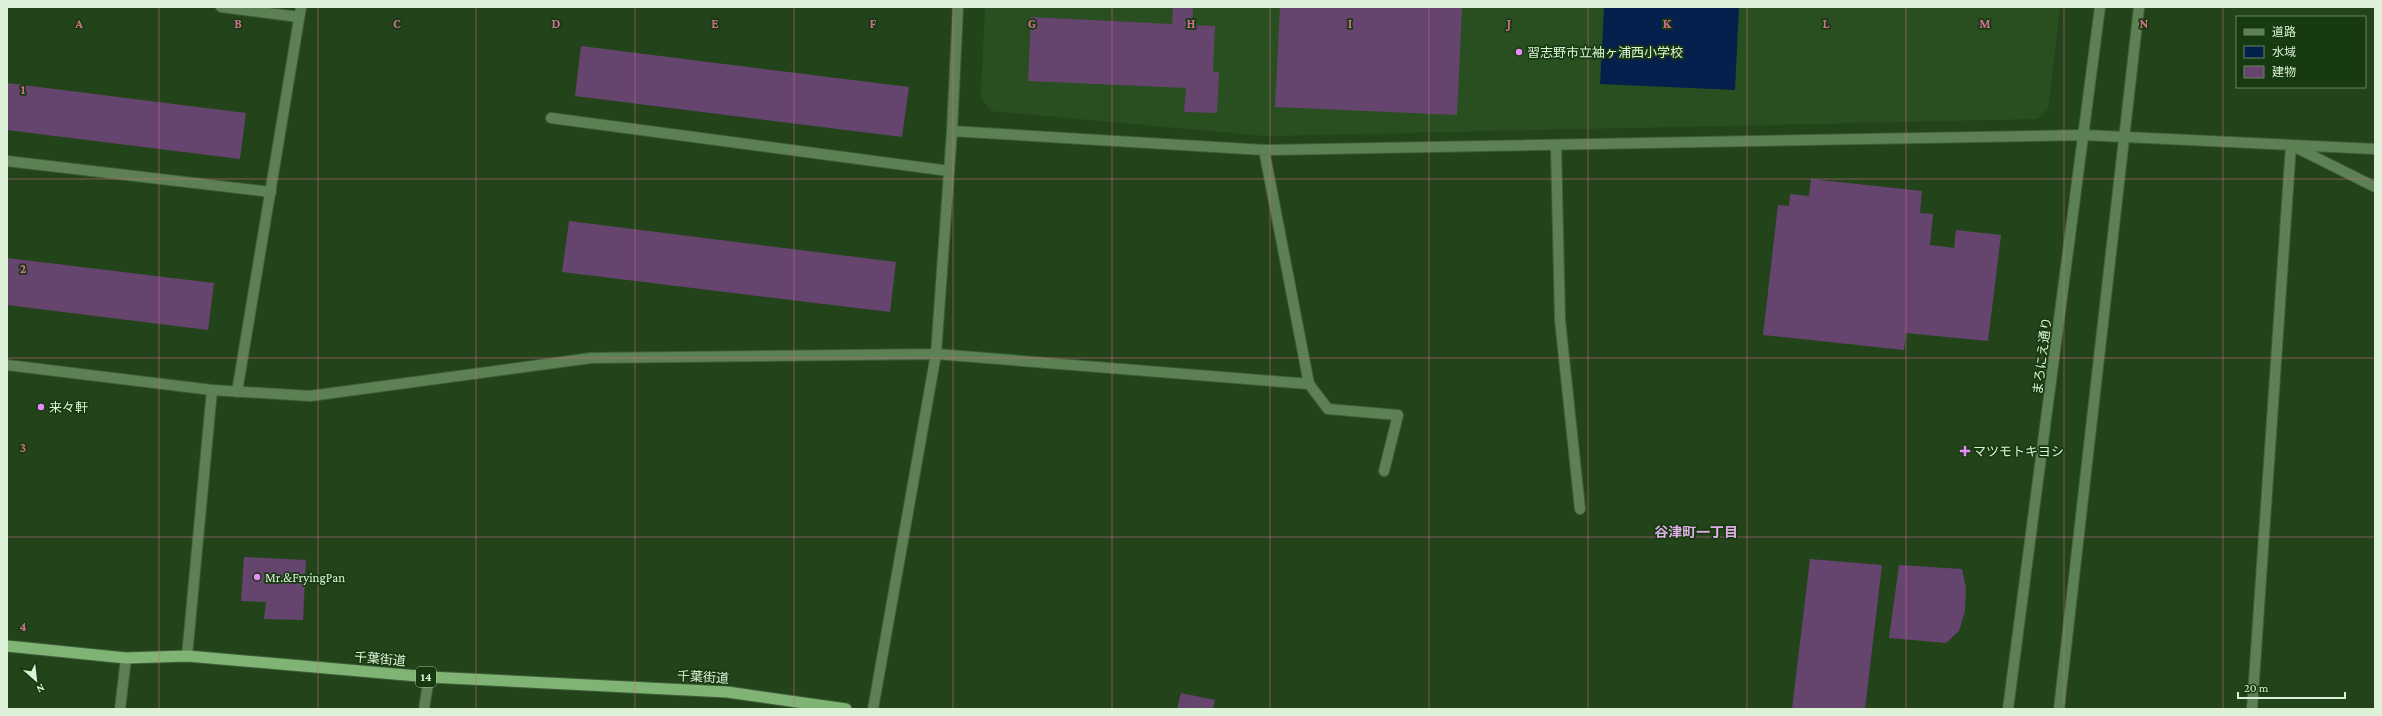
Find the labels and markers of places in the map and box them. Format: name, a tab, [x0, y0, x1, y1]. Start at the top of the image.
place label: 習志野市立袖ヶ浦西小学校	[1527, 45, 1683, 60]
marker: 習志野市立袖ヶ浦西小学校	[1514, 47, 1524, 57]
place label: 来々軒	[49, 400, 88, 415]
marker: 来々軒	[36, 402, 46, 412]
place label: マツモトキヨシ	[1973, 444, 2064, 459]
marker: マツモトキヨシ	[1960, 446, 1970, 456]
place label: Mr.&FryingPan	[265, 570, 345, 585]
marker: Mr.&FryingPan	[252, 572, 262, 582]

